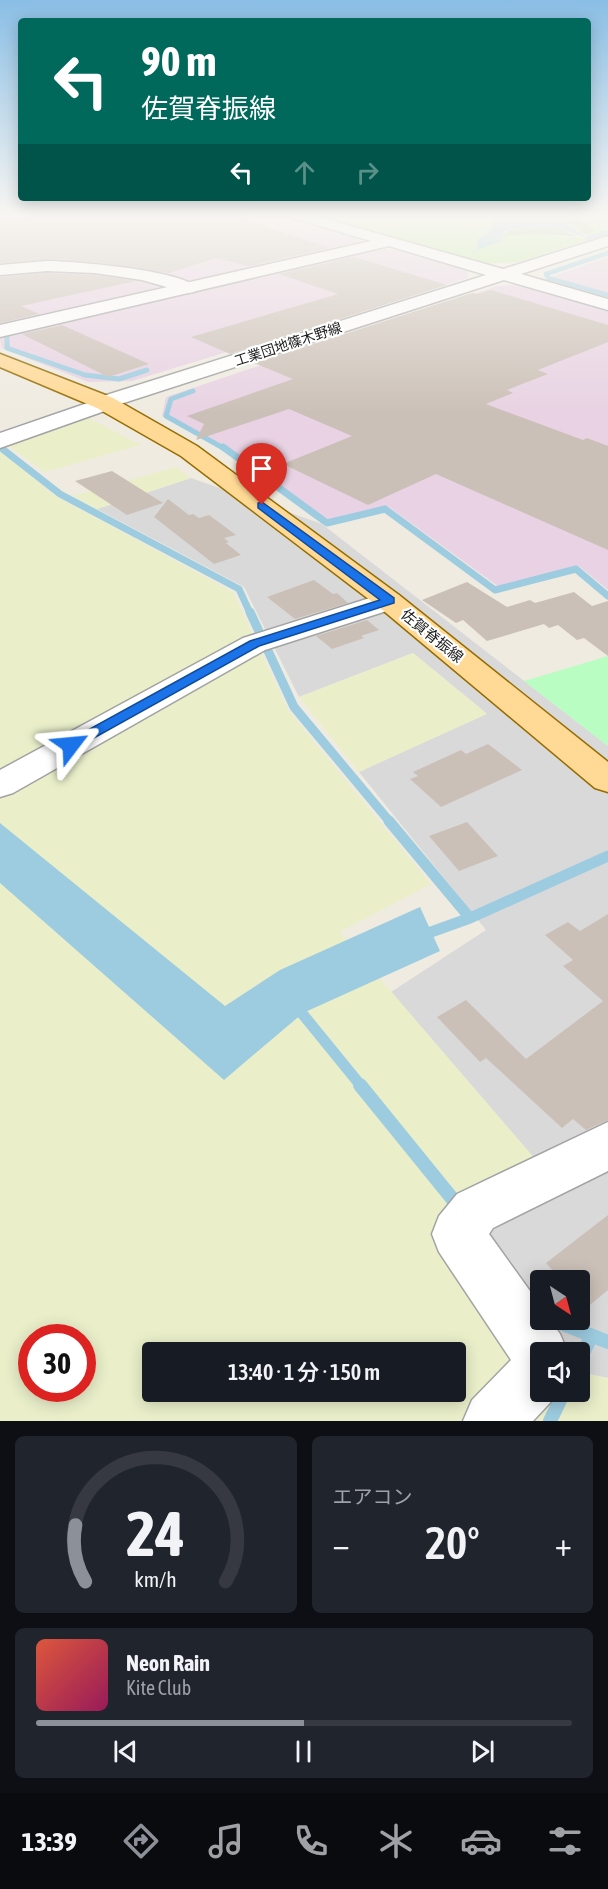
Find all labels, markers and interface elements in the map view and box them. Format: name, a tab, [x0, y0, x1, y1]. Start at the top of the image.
text: 90 m	[141, 37, 216, 85]
icon: left	[42, 42, 120, 120]
text: 佐賀脊振線	[141, 93, 276, 124]
icon: left	[225, 156, 258, 189]
icon: ahead	[288, 156, 321, 189]
icon: right	[351, 156, 384, 189]
street label: 工業団地篠木野線	[232, 319, 344, 369]
pin	[236, 443, 287, 505]
icon: arrive	[245, 452, 278, 485]
street label: 佐賀脊振線	[398, 605, 467, 666]
position arrow	[39, 713, 103, 777]
north arrow	[530, 1270, 590, 1330]
map controls	[530, 1270, 590, 1402]
speed limit sign: 30	[18, 1324, 96, 1402]
button: sound	[530, 1342, 590, 1402]
text: 13:40 · 1 分 · 150 m	[228, 1359, 380, 1385]
text: エアコン	[333, 1485, 413, 1508]
text: 24	[126, 1498, 185, 1569]
text: 20°	[425, 1517, 480, 1569]
text: −	[333, 1525, 350, 1563]
text: +	[555, 1525, 572, 1563]
text: km/h	[134, 1567, 177, 1592]
text: Neon Rain	[126, 1650, 210, 1676]
text: Kite Club	[126, 1676, 191, 1699]
icon: previous	[109, 1735, 142, 1768]
icon: pause	[287, 1735, 320, 1768]
icon: next	[466, 1735, 499, 1768]
icon: directions	[120, 1820, 162, 1862]
icon: music	[205, 1820, 247, 1862]
icon: phone	[290, 1820, 332, 1862]
icon: climate	[375, 1820, 417, 1862]
icon: car	[460, 1820, 502, 1862]
icon: filters	[544, 1820, 586, 1862]
text: 13:39	[21, 1826, 77, 1857]

